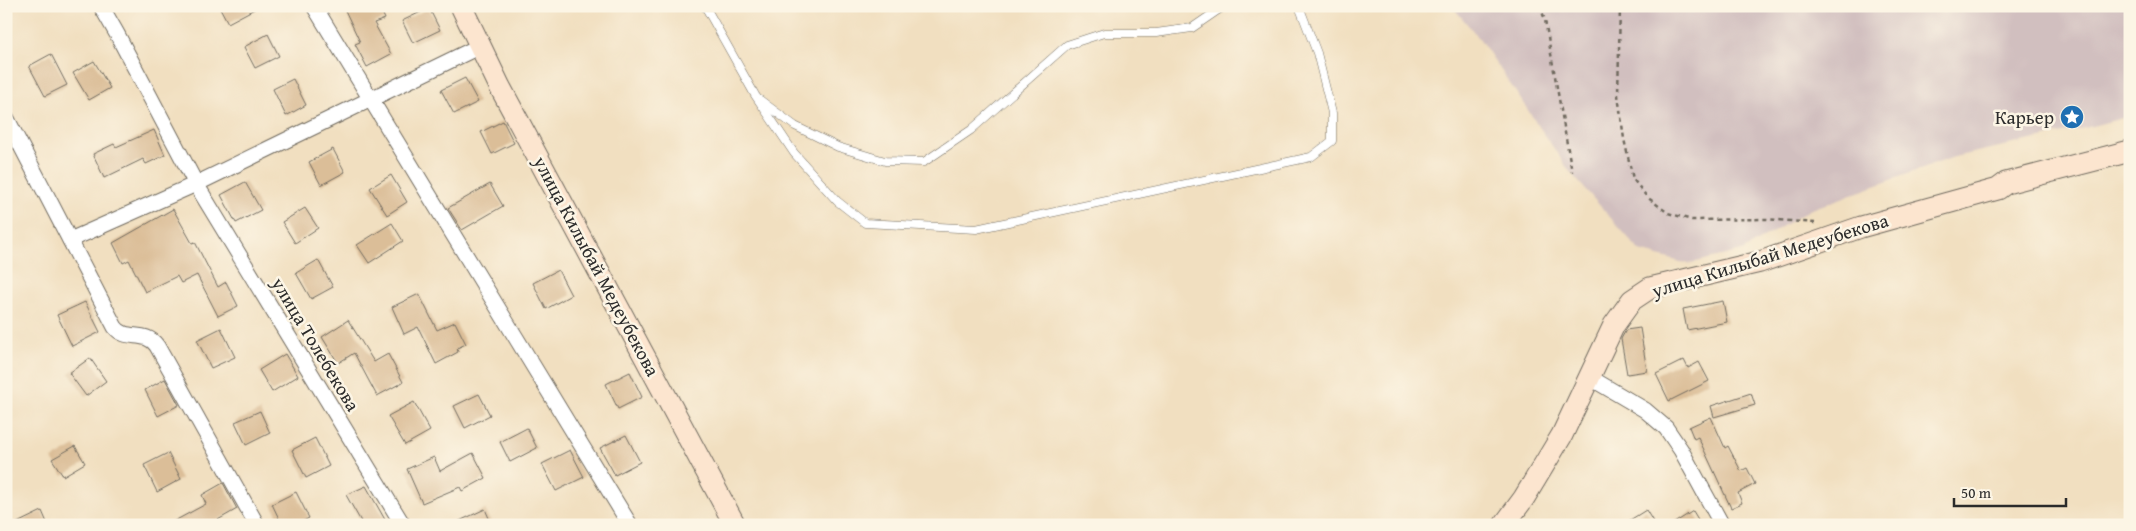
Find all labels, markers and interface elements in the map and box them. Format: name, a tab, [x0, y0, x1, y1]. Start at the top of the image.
place label: Карьер	[1995, 103, 2054, 131]
place icon: Карьер	[2059, 104, 2085, 130]
street label: улица Килыбай Медеубекова	[526, 150, 667, 381]
street label: улица Килыбай Медеубекова	[1647, 206, 1892, 305]
street label: улица Толебекова	[264, 271, 367, 416]
scale bar	[1954, 476, 2066, 508]
text: 50 m	[1961, 482, 1992, 503]

